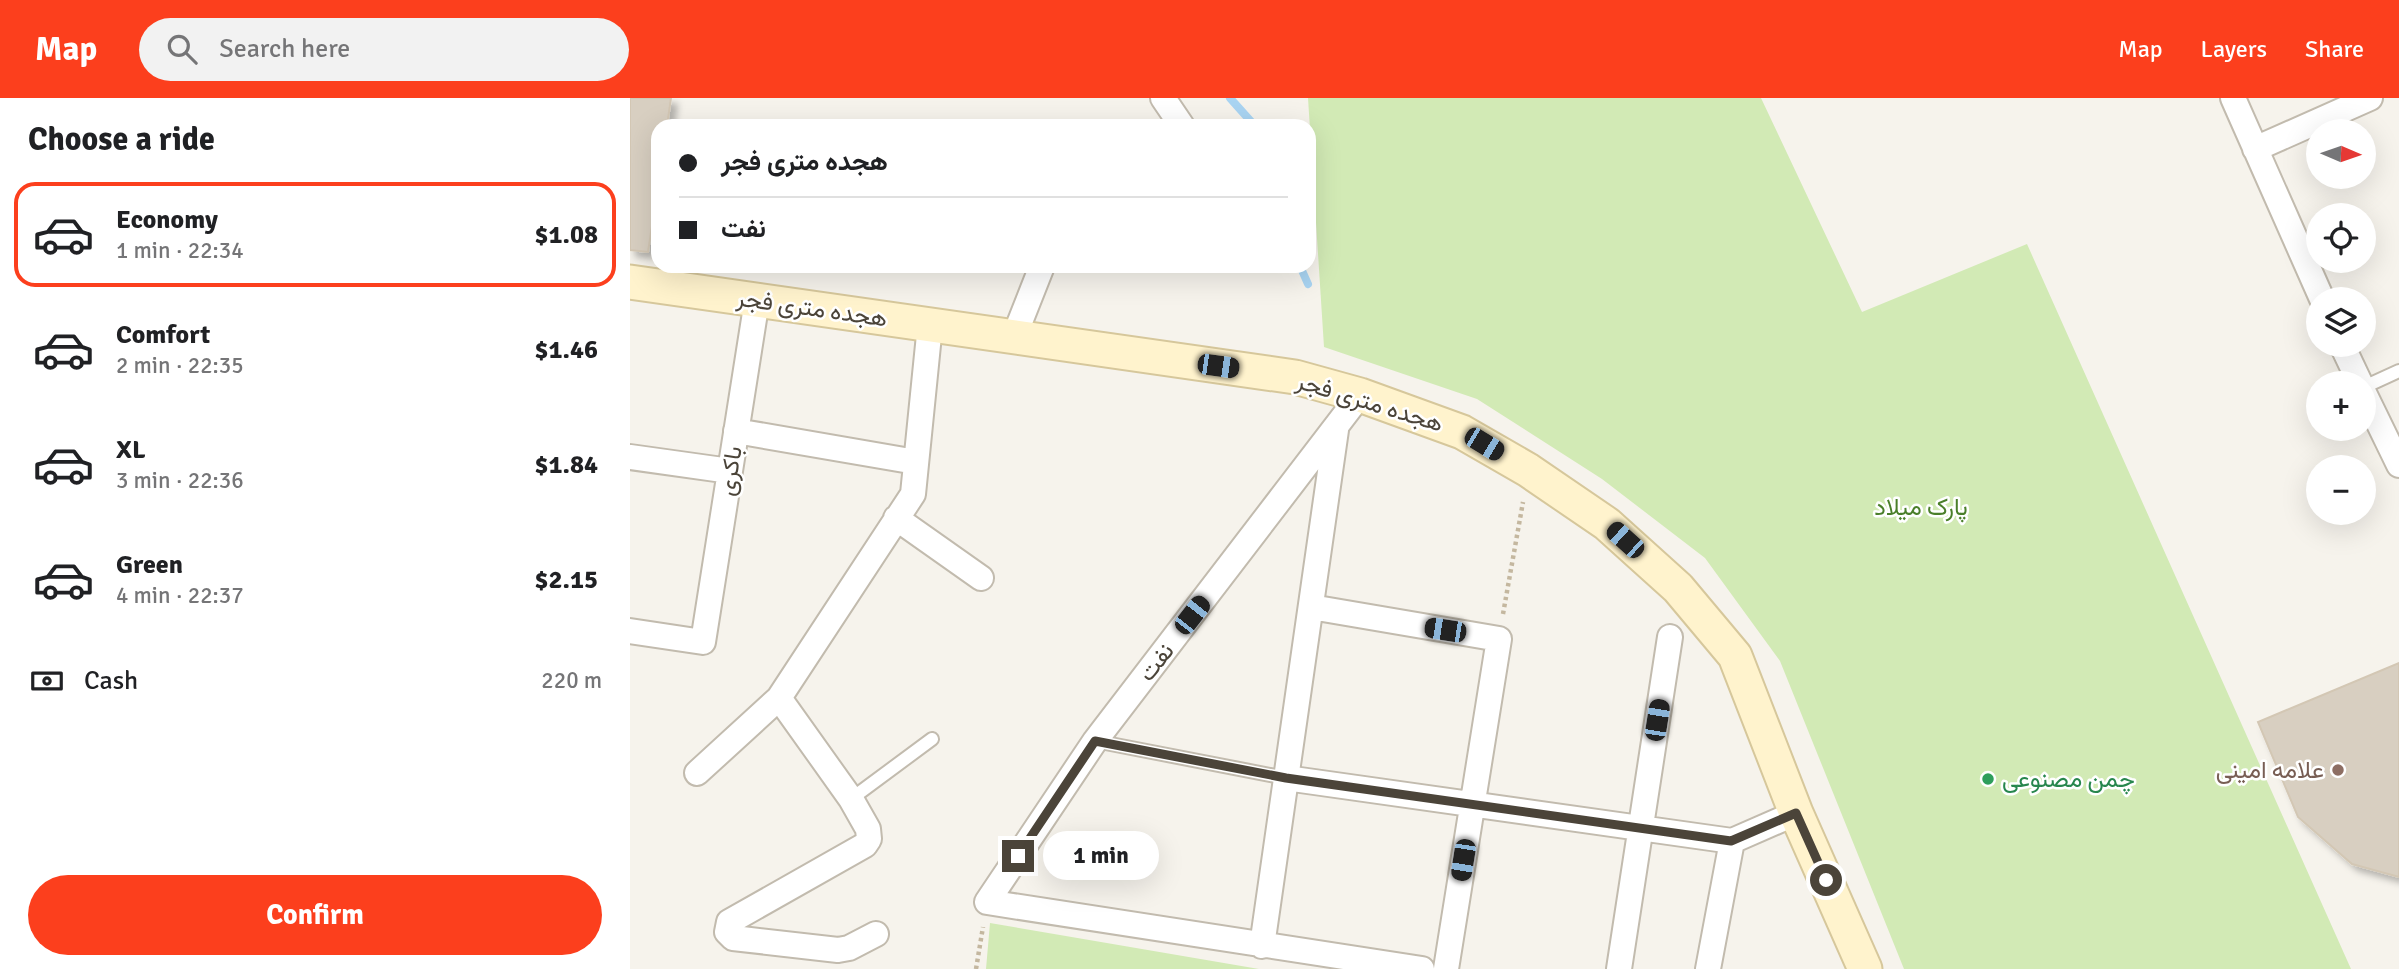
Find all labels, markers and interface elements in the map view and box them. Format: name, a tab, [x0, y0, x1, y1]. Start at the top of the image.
search box	[139, 18, 629, 81]
text: Map	[35, 29, 97, 70]
icon: search	[163, 30, 201, 68]
text: Search here	[219, 33, 350, 65]
text: Map	[2118, 34, 2163, 64]
text: Layers	[2201, 34, 2267, 64]
text: Share	[2305, 34, 2364, 64]
north arrow	[2306, 119, 2376, 189]
map controls	[2306, 119, 2376, 525]
text: Choose a ride	[28, 120, 215, 159]
text: هجده متری فجر	[721, 146, 888, 178]
icon: car	[32, 203, 95, 266]
button: locate	[2306, 203, 2376, 273]
text: Economy	[116, 204, 218, 236]
text: نفت	[721, 213, 766, 245]
text: $1.08	[534, 219, 598, 251]
text: 1 min · 22:34	[116, 236, 244, 265]
street label: هجده متری فجر	[734, 282, 889, 333]
button: layers	[2306, 287, 2376, 357]
icon: car	[32, 318, 95, 381]
text: Comfort	[116, 319, 210, 351]
text: $1.46	[534, 334, 598, 366]
text: 2 min · 22:35	[116, 351, 244, 380]
car	[1196, 353, 1241, 379]
street label: هجده متری فجر	[1292, 365, 1447, 439]
button: +	[2306, 371, 2376, 441]
car	[1461, 424, 1508, 464]
icon: car	[32, 433, 95, 496]
text: XL	[116, 434, 146, 466]
street label: باکری	[711, 444, 749, 498]
text: $1.84	[534, 449, 598, 481]
button: −	[2306, 455, 2376, 525]
text: 3 min · 22:36	[116, 466, 244, 495]
park label: پارک میلاد	[1874, 492, 1968, 523]
car	[1603, 518, 1648, 562]
icon: car	[32, 548, 95, 611]
text: Green	[116, 549, 183, 581]
text: $2.15	[534, 564, 598, 596]
text: 4 min · 22:37	[116, 581, 244, 610]
car	[1171, 592, 1214, 638]
car	[1423, 616, 1468, 644]
street label: نفت	[1132, 637, 1180, 687]
icon: cash	[28, 662, 66, 700]
text: Cash	[84, 665, 138, 697]
text: 220 m	[541, 666, 602, 695]
car	[1644, 698, 1671, 742]
place label: علامه امینی	[2216, 755, 2324, 785]
marker: علامه امینی	[2330, 762, 2346, 778]
place label: چمن مصنوعی	[2002, 764, 2135, 795]
marker: چمن مصنوعی	[1980, 771, 1996, 787]
callout: 1 min	[1042, 832, 1158, 880]
car	[1450, 838, 1477, 882]
route end	[1002, 840, 1034, 872]
text: 1 min	[1073, 841, 1129, 870]
route start	[1810, 864, 1842, 896]
button: Confirm	[28, 875, 602, 955]

